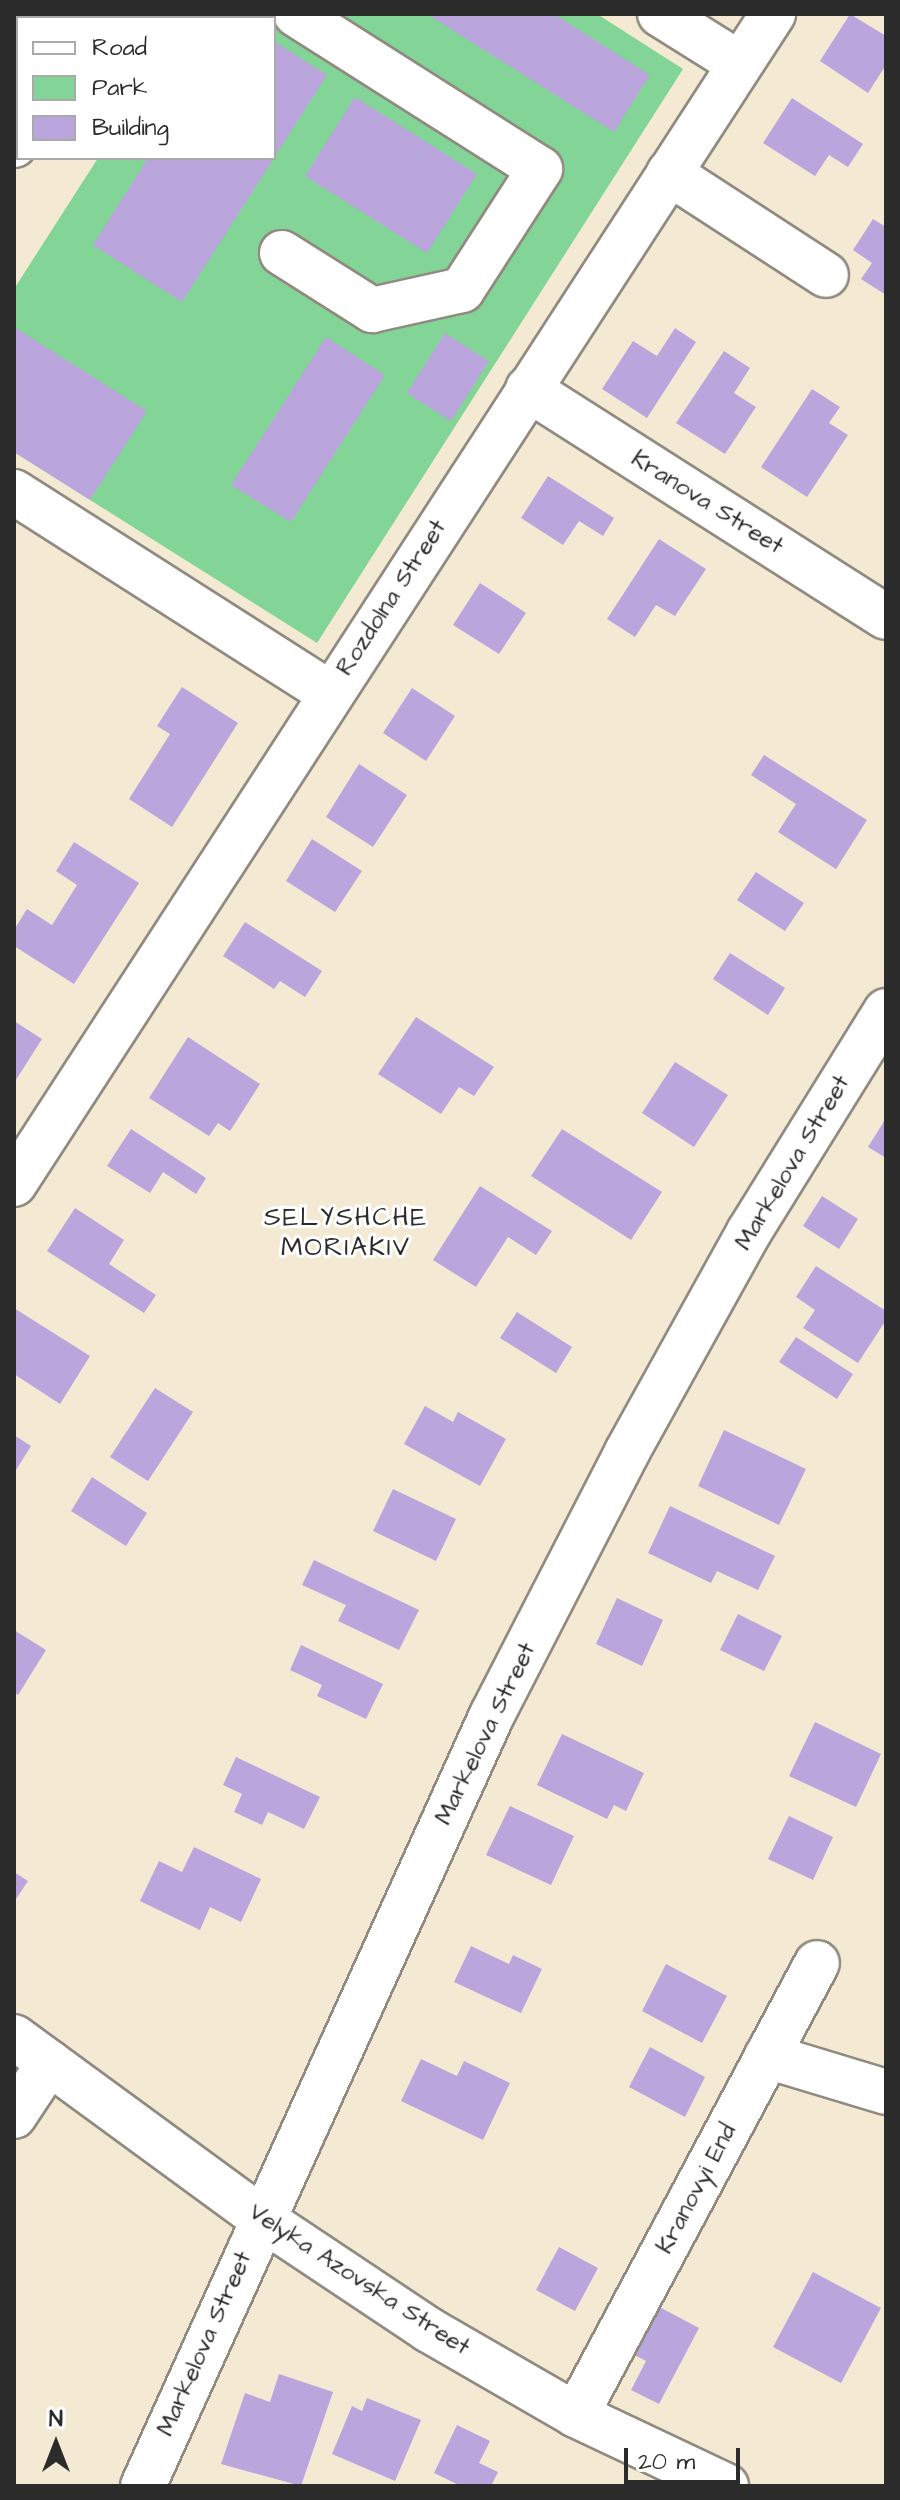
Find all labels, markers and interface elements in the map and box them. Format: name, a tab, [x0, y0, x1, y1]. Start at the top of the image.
legend	[16, 16, 276, 160]
text: Road	[92, 31, 147, 65]
text: Park	[92, 71, 148, 105]
text: Building	[92, 111, 169, 145]
street label: Kranova Street	[626, 445, 788, 561]
street label: Rozdolna Street	[331, 515, 453, 681]
street label: Markelova Street	[730, 1070, 856, 1256]
district label: SELYSHCHE MORIAKIV	[264, 1202, 428, 1264]
street label: Markelova Street	[430, 1638, 542, 1830]
street label: Kranovyi End	[651, 2119, 743, 2259]
street label: Velyka Azovska Street	[243, 2198, 475, 2362]
street label: Markelova Street	[151, 2247, 259, 2441]
north arrow	[16, 2404, 96, 2484]
text: N	[49, 2404, 63, 2435]
scale bar	[628, 2432, 744, 2482]
text: 20 m	[638, 2445, 695, 2479]

